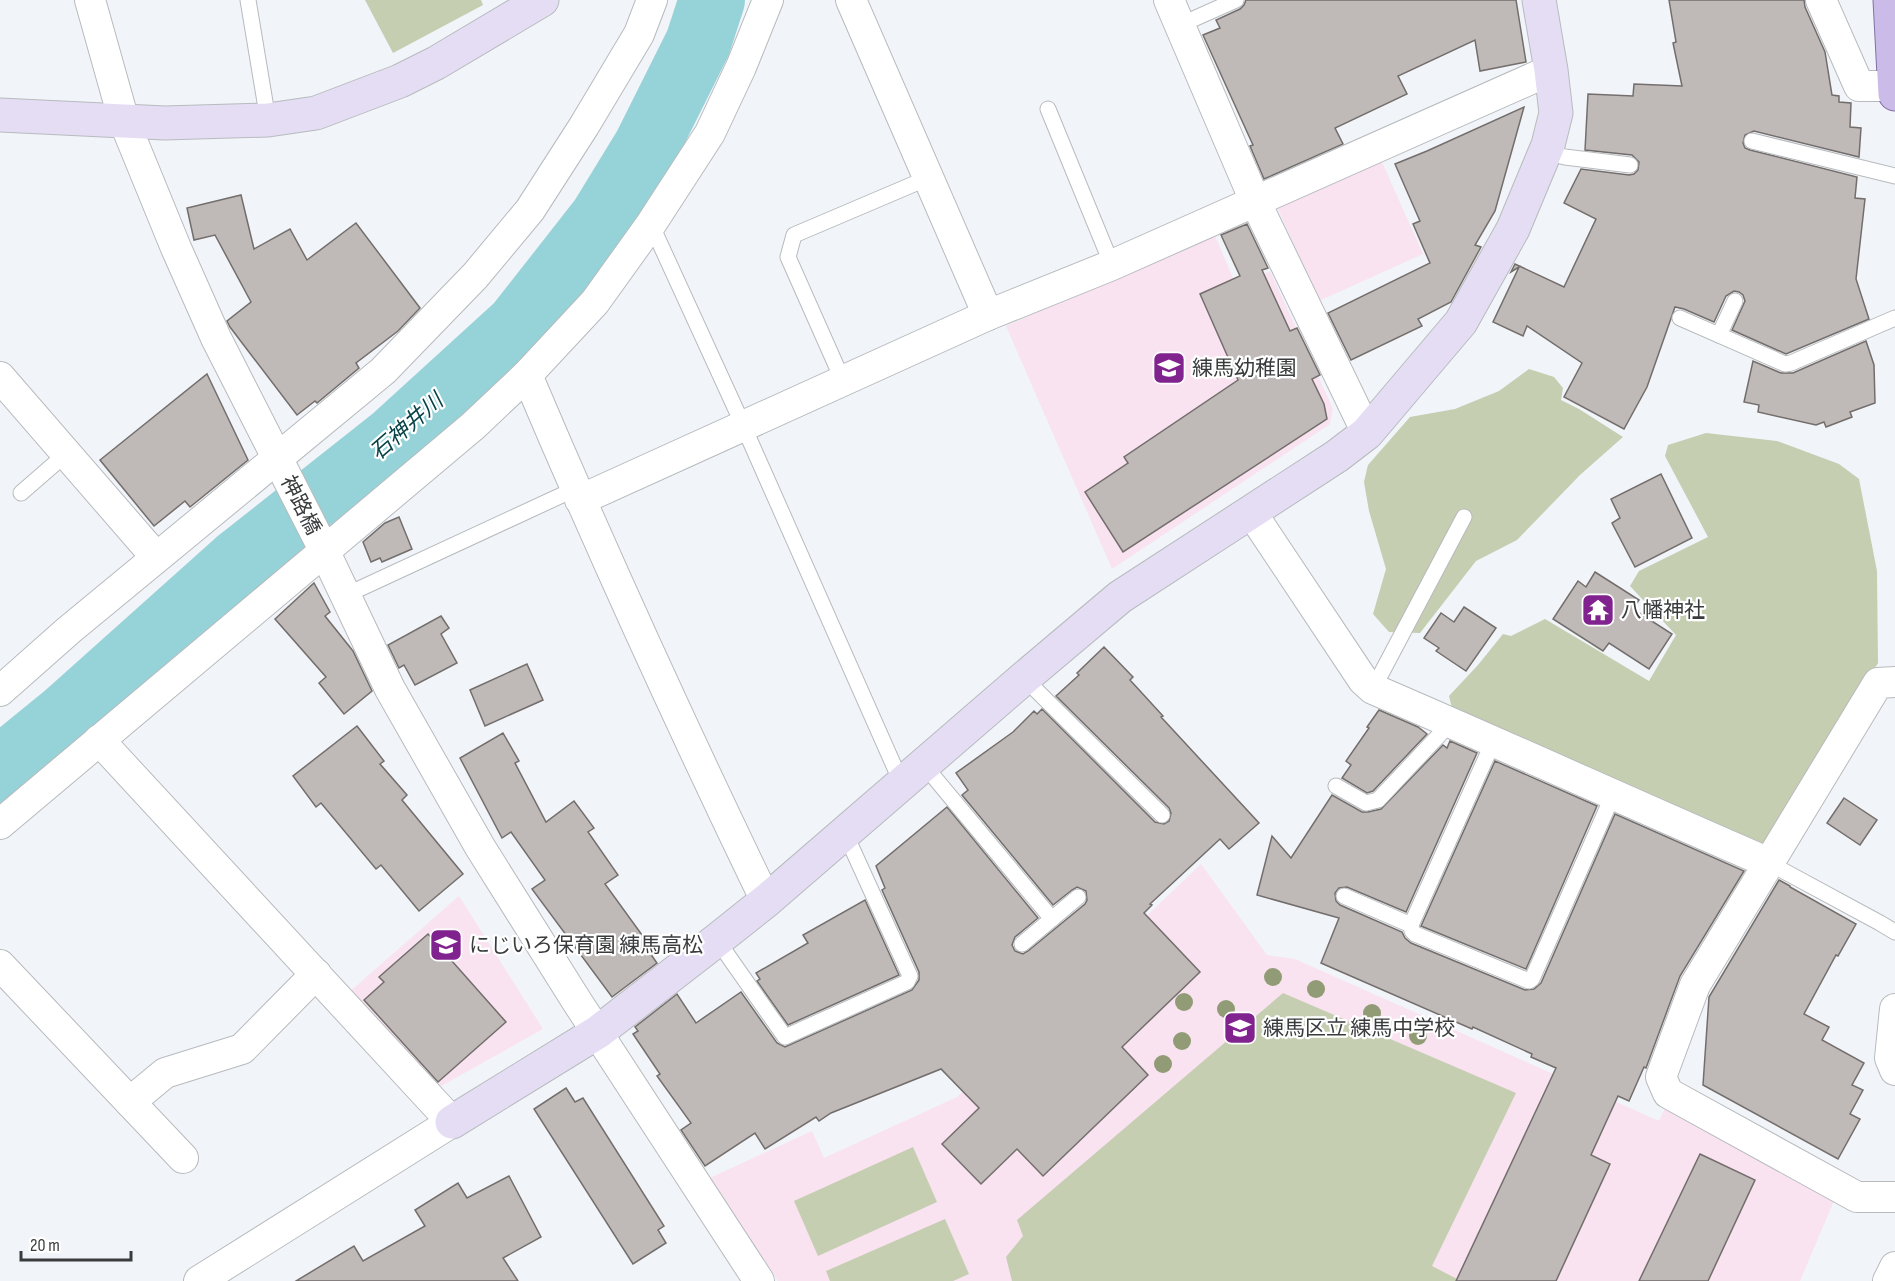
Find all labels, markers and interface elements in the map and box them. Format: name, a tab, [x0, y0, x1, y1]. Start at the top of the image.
school or university icon: 練馬幼稚園	[1151, 350, 1187, 386]
place label: 練馬幼稚園	[1192, 356, 1297, 381]
water label: 石神井川	[365, 387, 451, 466]
street label: 神路橋	[275, 471, 326, 539]
temple icon: 八幡神社	[1580, 592, 1616, 628]
place label: 八幡神社	[1621, 598, 1705, 623]
school or university icon: にじいろ保育園 練馬高松	[428, 927, 464, 963]
place label: にじいろ保育園 練馬高松	[469, 933, 703, 958]
school or university icon: 練馬区立 練馬中学校	[1222, 1010, 1258, 1046]
place label: 練馬区立 練馬中学校	[1263, 1016, 1455, 1041]
scale bar	[21, 1224, 130, 1262]
text: 20 m	[30, 1235, 60, 1256]

